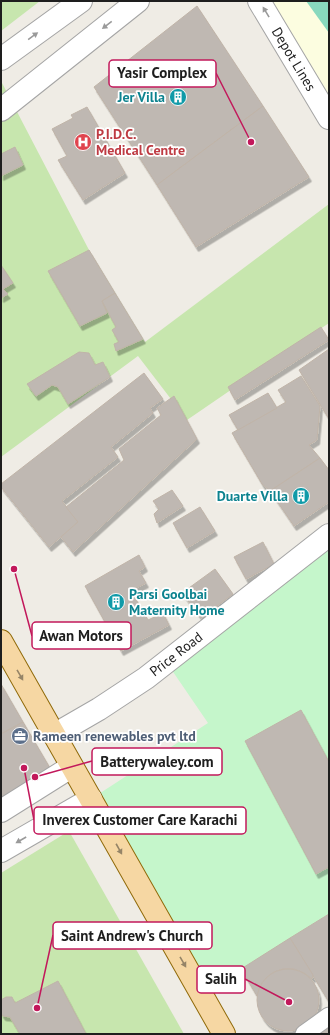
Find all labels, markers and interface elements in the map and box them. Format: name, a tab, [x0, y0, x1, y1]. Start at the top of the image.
one-way arrow	[262, 6, 269, 18]
one-way arrow	[102, 21, 112, 30]
street label: Depot Lines	[268, 24, 320, 94]
one-way arrow	[27, 32, 38, 40]
callout: Yasir Complex	[109, 60, 216, 87]
text: Yasir Complex	[116, 63, 207, 82]
building icon: Jer Villa	[168, 87, 188, 107]
place label: Jer Villa	[117, 88, 165, 106]
place label: P.I.D.C. Medical Centre	[96, 125, 185, 159]
hospital icon: P.I.D.C. Medical Centre	[73, 132, 93, 152]
building icon: Duarte Villa	[291, 486, 311, 506]
place label: Duarte Villa	[217, 487, 288, 505]
place label: Parsi Goolbai Maternity Home	[129, 585, 225, 619]
building icon: Parsi Goolbai Maternity Home	[106, 592, 126, 612]
callout: Awan Motors	[32, 622, 131, 649]
text: Awan Motors	[39, 626, 123, 645]
street label: Price Road	[146, 628, 206, 680]
one-way arrow	[17, 669, 24, 681]
office icon: Rameen renewables pvt ltd	[10, 726, 30, 746]
place label: Rameen renewables pvt ltd	[33, 727, 196, 745]
callout: Batterywaley.com	[92, 748, 222, 775]
text: Batterywaley.com	[100, 752, 214, 771]
callout: Inverex Customer Care Karachi	[34, 807, 246, 834]
text: Inverex Customer Care Karachi	[42, 810, 238, 829]
one-way arrow	[15, 836, 27, 843]
one-way arrow	[116, 843, 122, 855]
callout: Saint Andrew's Church	[53, 922, 212, 949]
text: Saint Andrew's Church	[61, 926, 203, 945]
one-way arrow	[180, 956, 187, 968]
callout: Salih	[197, 966, 245, 993]
text: Salih	[205, 969, 237, 988]

